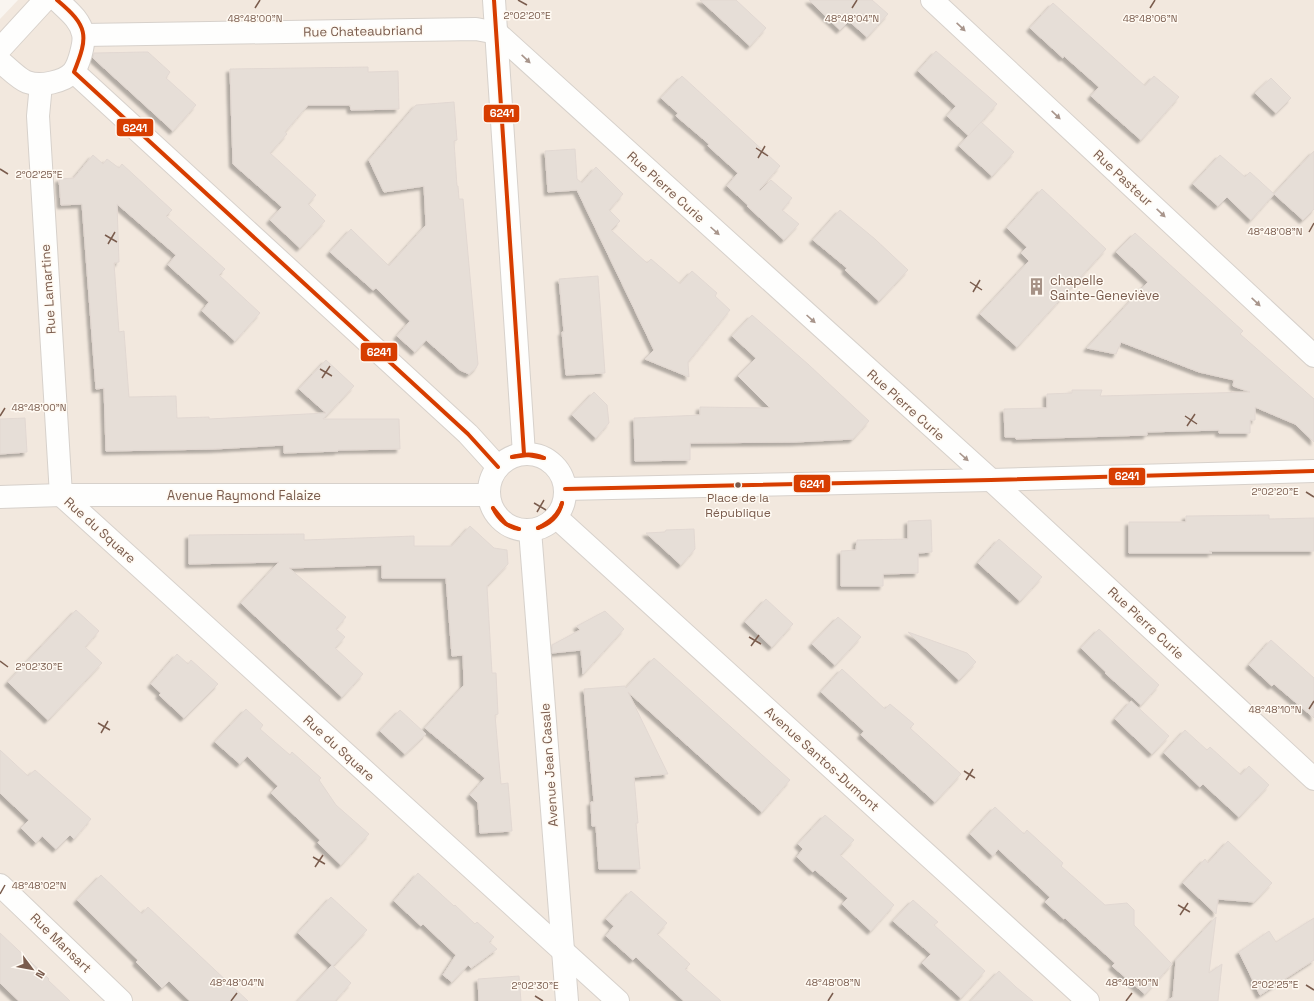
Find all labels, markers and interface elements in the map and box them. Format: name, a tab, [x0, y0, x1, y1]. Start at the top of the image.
text: 2°02'20"E	[503, 9, 551, 22]
text: 48°48'00"N	[228, 12, 283, 25]
text: 48°48'04"N	[825, 12, 879, 25]
text: 48°48'06"N	[1123, 12, 1177, 25]
street label: Rue Chateaubriand	[303, 21, 423, 41]
one-way arrow	[956, 22, 966, 31]
one-way arrow	[521, 54, 530, 63]
line badge: 6241	[483, 104, 520, 123]
text: 6241	[490, 106, 514, 120]
one-way arrow	[1051, 110, 1061, 120]
line badge: 6241	[116, 118, 154, 137]
text: 6241	[123, 121, 147, 135]
street label: Rue Pasteur	[1090, 146, 1156, 210]
street label: Rue Pierre Curie	[624, 148, 708, 226]
text: 2°02'25"E	[16, 168, 63, 181]
one-way arrow	[1156, 209, 1166, 218]
text: 48°48'08"N	[1248, 225, 1302, 238]
one-way arrow	[710, 227, 720, 236]
street label: Rue Lamartine	[36, 243, 60, 335]
place label: chapelle Sainte-Geneviève	[1050, 272, 1160, 304]
building icon: chapelle Sainte-Geneviève	[1027, 277, 1047, 297]
one-way arrow	[1251, 297, 1261, 307]
one-way arrow	[806, 314, 817, 323]
line badge: 6241	[360, 342, 398, 362]
text: 6241	[367, 345, 391, 359]
street label: Rue Pierre Curie	[864, 366, 948, 444]
text: 48°48'00"N	[12, 401, 67, 414]
one-way arrow	[959, 452, 969, 461]
line badge: 6241	[1108, 467, 1146, 486]
text: 6241	[1115, 469, 1139, 483]
line badge: 6241	[793, 474, 831, 493]
text: 6241	[800, 477, 824, 491]
marker: Place de la République	[733, 480, 743, 490]
text: 2°02'20"E	[1251, 485, 1299, 498]
street label: Avenue Raymond Falaize	[167, 487, 321, 504]
place label: Place de la République	[705, 490, 771, 521]
street label: Rue du Square	[60, 493, 140, 567]
street label: Rue Pierre Curie	[1104, 583, 1188, 663]
text: 2°02'30"E	[15, 660, 63, 673]
street label: Avenue Jean Casale	[536, 703, 562, 827]
street label: Avenue Santos-Dumont	[761, 703, 883, 815]
text: 48°48'10"N	[1249, 703, 1301, 716]
street label: Rue du Square	[299, 711, 379, 785]
text: 48°48'02"N	[12, 879, 66, 892]
street label: Rue Mansart	[27, 909, 95, 977]
north arrow	[12, 949, 52, 989]
text: N	[33, 967, 48, 981]
text: 48°48'04"N	[210, 976, 264, 989]
text: 48°48'08"N	[806, 976, 860, 989]
text: 48°48'10"N	[1106, 976, 1158, 989]
text: 2°02'25"E	[1252, 978, 1299, 991]
text: 2°02'30"E	[511, 979, 559, 992]

